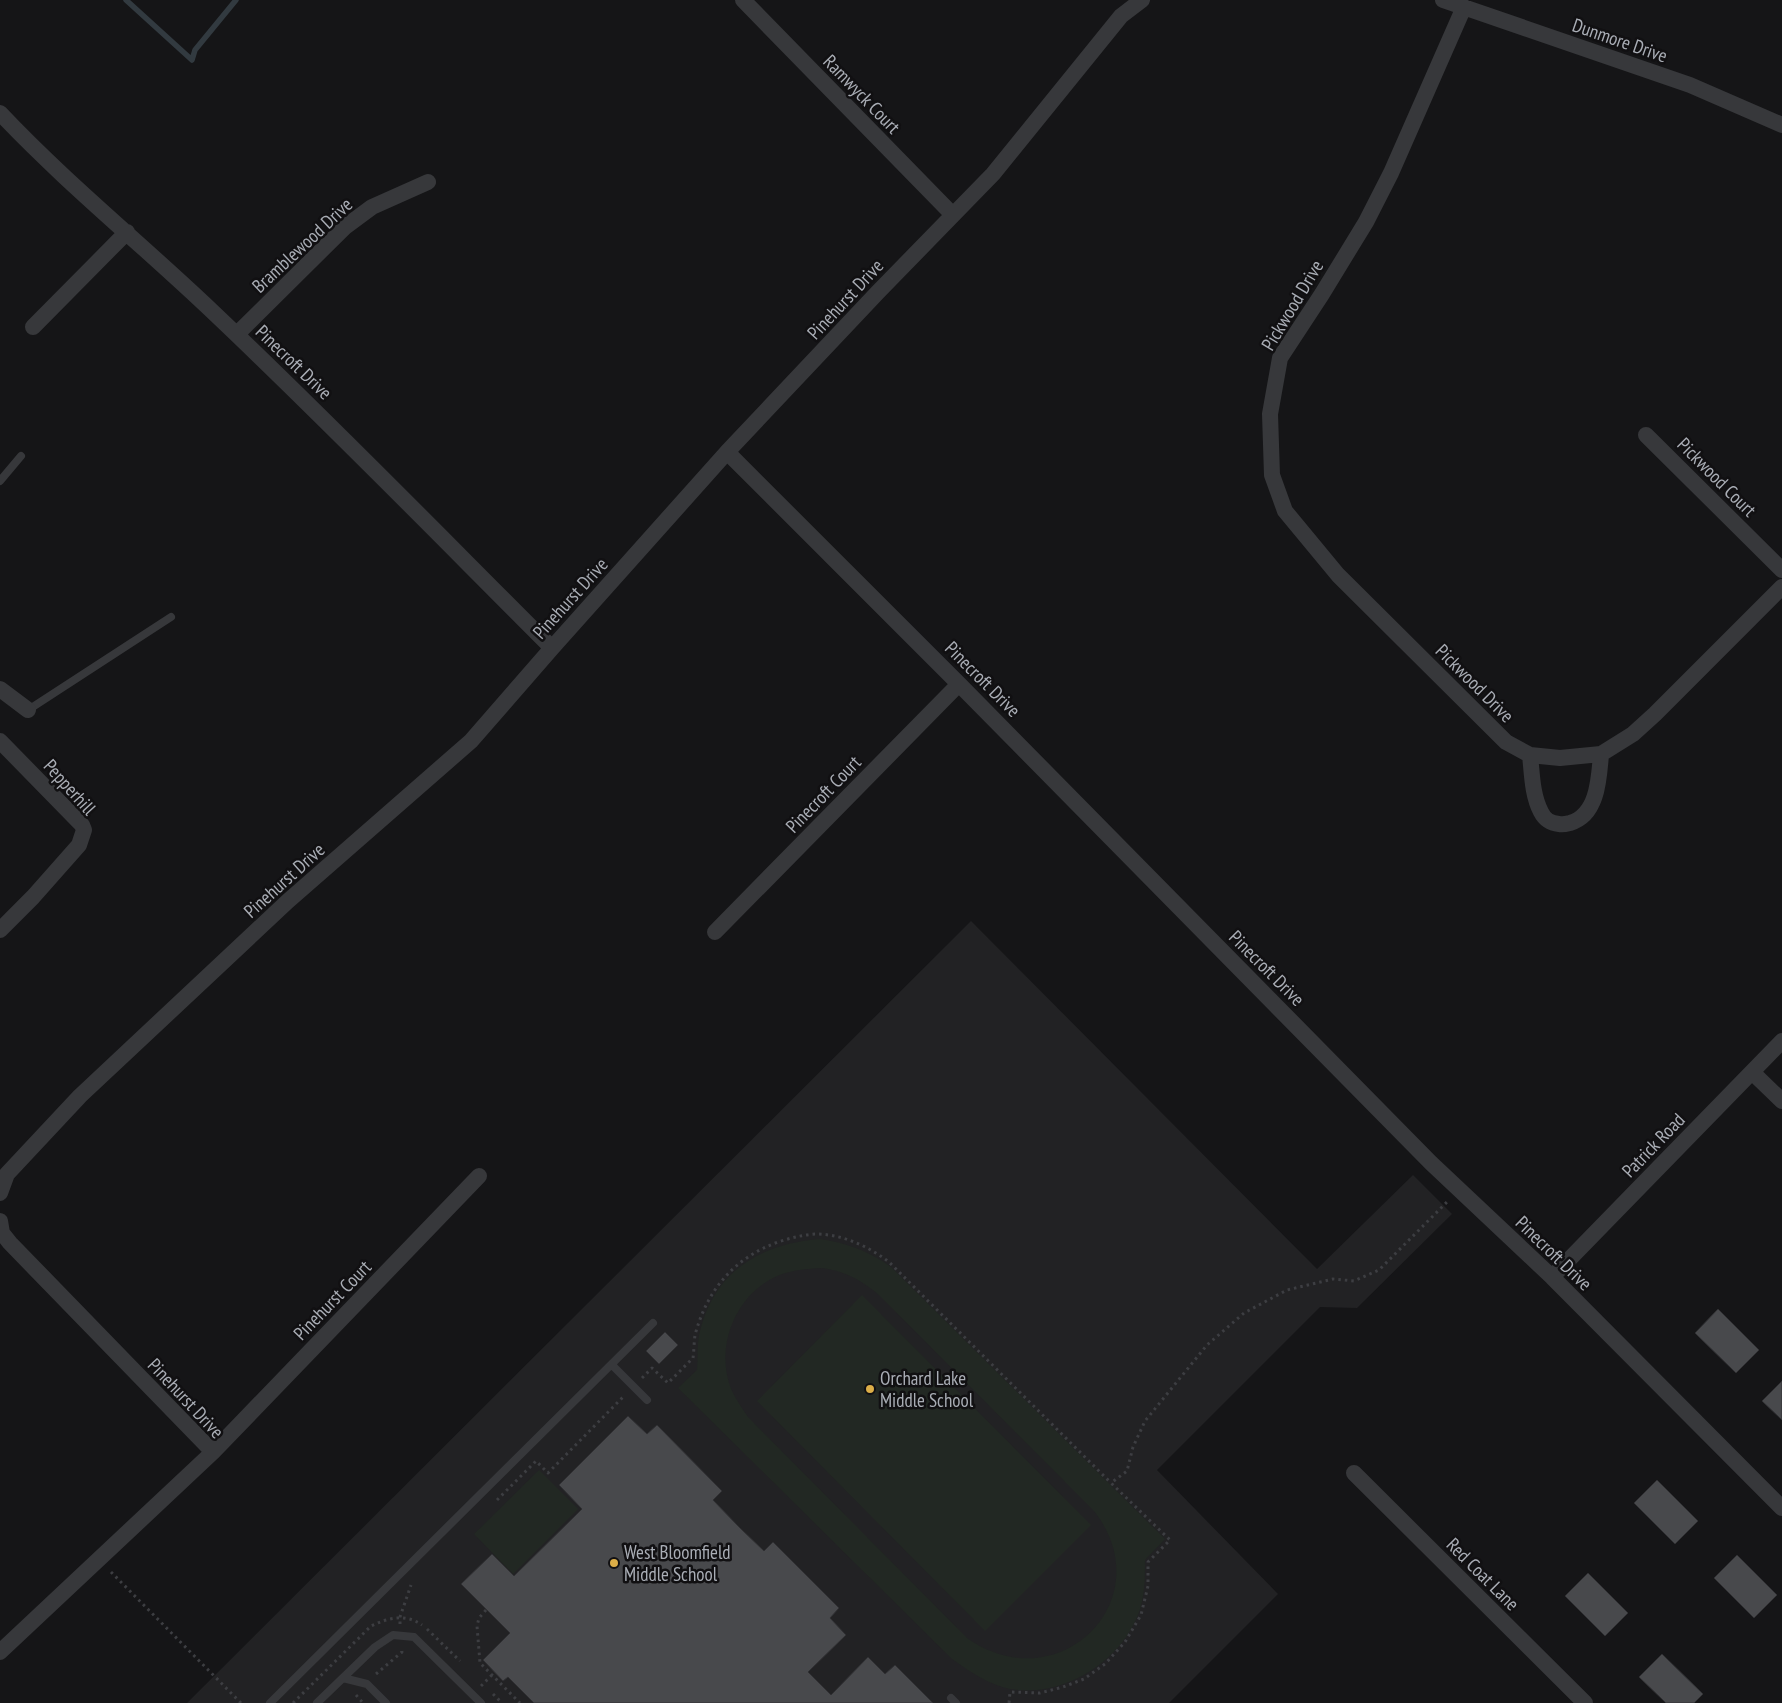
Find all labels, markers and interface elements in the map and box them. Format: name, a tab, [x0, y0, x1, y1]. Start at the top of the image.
street label: Dunmore Drive	[1569, 13, 1671, 67]
street label: Ramwyck Court	[818, 49, 906, 139]
street label: Bramblewood Drive	[247, 192, 357, 298]
street label: Pinehurst Drive	[802, 254, 888, 344]
street label: Pickwood Drive	[1256, 255, 1328, 354]
street label: Pinecroft Drive	[251, 320, 337, 404]
street label: Pickwood Court	[1672, 432, 1762, 522]
street label: Pinehurst Drive	[527, 552, 613, 644]
street label: Pinecroft Drive	[940, 636, 1026, 722]
street label: Pickwood Drive	[1431, 639, 1519, 727]
street label: Pinecroft Court	[780, 750, 866, 838]
street label: Pepperhill	[39, 754, 102, 820]
street label: Pinehurst Drive	[238, 837, 330, 923]
street label: Pinecroft Drive	[1224, 925, 1310, 1011]
street label: Patrick Road	[1616, 1108, 1690, 1182]
street label: Pinecroft Drive	[1511, 1211, 1597, 1295]
street label: Pinehurst Court	[288, 1254, 377, 1345]
street label: Pinehurst Drive	[143, 1353, 229, 1443]
place label: Orchard Lake Middle School	[880, 1366, 974, 1412]
marker: Orchard Lake Middle School	[864, 1383, 876, 1395]
street label: Red Coat Lane	[1442, 1533, 1525, 1616]
place label: West Bloomfield Middle School	[624, 1540, 731, 1586]
marker: West Bloomfield Middle School	[608, 1557, 620, 1569]

